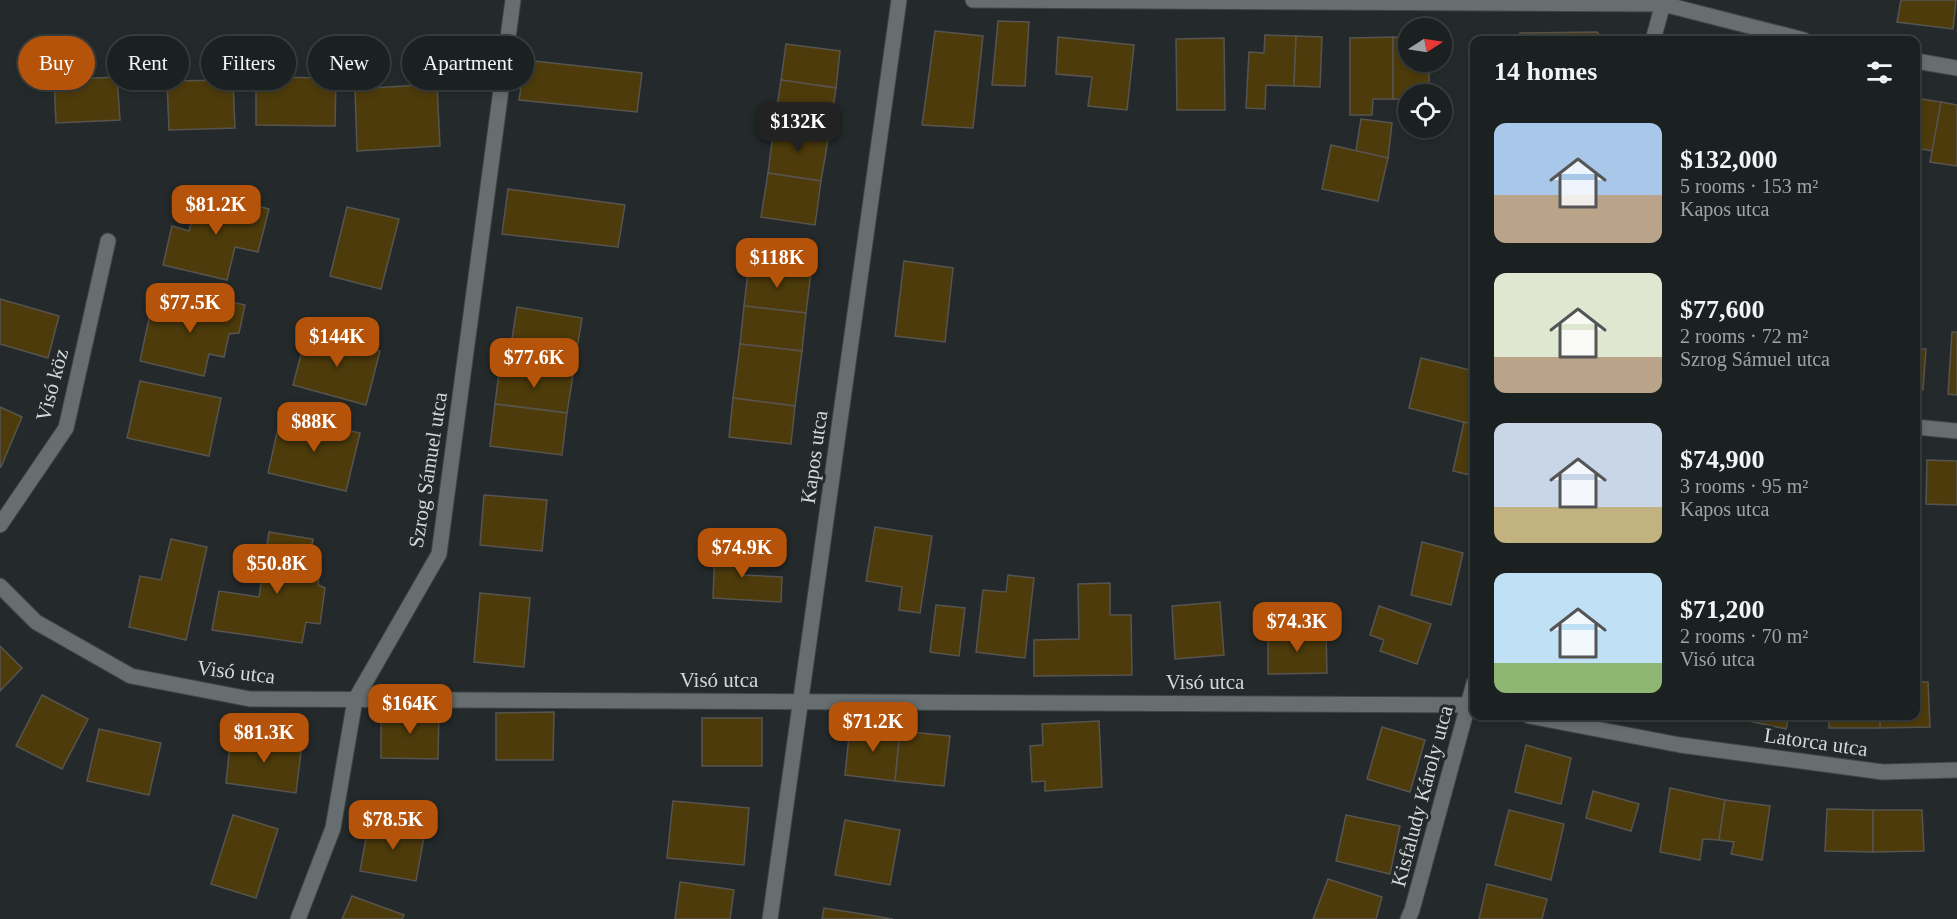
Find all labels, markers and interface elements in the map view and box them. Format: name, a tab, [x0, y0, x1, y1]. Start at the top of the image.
north arrow	[1398, 18, 1452, 72]
map controls	[1398, 18, 1452, 138]
chip: Buy	[18, 36, 95, 90]
chip: Rent	[107, 36, 189, 90]
chip: Filters	[201, 36, 296, 90]
chip: New	[308, 36, 390, 90]
chip: Apartment	[402, 36, 534, 90]
icon: filters	[1863, 56, 1896, 89]
text: 14 homes	[1494, 57, 1597, 86]
button: locate	[1398, 84, 1452, 138]
pin: $132K	[756, 102, 840, 153]
text: $132K	[770, 110, 826, 132]
text: $132,000	[1680, 145, 1778, 174]
icon: home	[1542, 147, 1614, 219]
text: 5 rooms · 153 m²	[1680, 175, 1818, 197]
pin: $81.2K	[167, 185, 265, 236]
text: $81.2K	[186, 193, 246, 215]
text: Kapos utca	[1680, 198, 1769, 220]
pin: $118K	[735, 238, 819, 289]
text: $118K	[750, 246, 804, 268]
pin: $77.5K	[141, 283, 239, 334]
text: $77.5K	[160, 291, 220, 313]
text: $77,600	[1680, 295, 1765, 324]
icon: home	[1542, 297, 1614, 369]
pin: $144K	[295, 317, 379, 368]
text: $144K	[309, 325, 365, 347]
text: 2 rooms · 72 m²	[1680, 325, 1808, 347]
pin: $77.6K	[485, 338, 583, 389]
street label: Visó köz	[31, 346, 73, 424]
text: $77.6K	[504, 346, 564, 368]
text: Szrog Sámuel utca	[1680, 348, 1830, 370]
street label: Szrog Sámuel utca	[404, 390, 452, 550]
pin: $88K	[278, 402, 350, 453]
street label: Kapos utca	[796, 408, 833, 505]
text: $88K	[291, 410, 337, 432]
text: $74,900	[1680, 445, 1765, 474]
icon: home	[1542, 447, 1614, 519]
text: 3 rooms · 95 m²	[1680, 475, 1808, 497]
text: Kapos utca	[1680, 498, 1769, 520]
pin: $74.9K	[693, 528, 791, 579]
text: $74.9K	[712, 536, 772, 558]
pin: $50.8K	[228, 544, 326, 595]
text: $50.8K	[247, 552, 307, 574]
text: $71,200	[1680, 595, 1765, 624]
icon: home	[1542, 597, 1614, 669]
pin: $74.3K	[1248, 602, 1346, 653]
text: $74.3K	[1267, 610, 1327, 632]
text: 2 rooms · 70 m²	[1680, 625, 1808, 647]
text: Visó utca	[1680, 648, 1755, 670]
street label: Visó utca	[196, 655, 277, 689]
street label: Visó utca	[680, 668, 759, 692]
street label: Visó utca	[1166, 670, 1245, 694]
pin: $164K	[368, 684, 452, 735]
text: $164K	[382, 692, 438, 714]
pin: $71.2K	[824, 702, 922, 753]
street label: Kisfaludy Károly utca	[1386, 702, 1458, 889]
text: $71.2K	[843, 710, 903, 732]
pin: $81.3K	[215, 713, 313, 764]
text: $81.3K	[234, 721, 294, 743]
street label: Latorca utca	[1763, 723, 1870, 761]
pin: $78.5K	[344, 800, 442, 851]
text: $78.5K	[363, 808, 423, 830]

